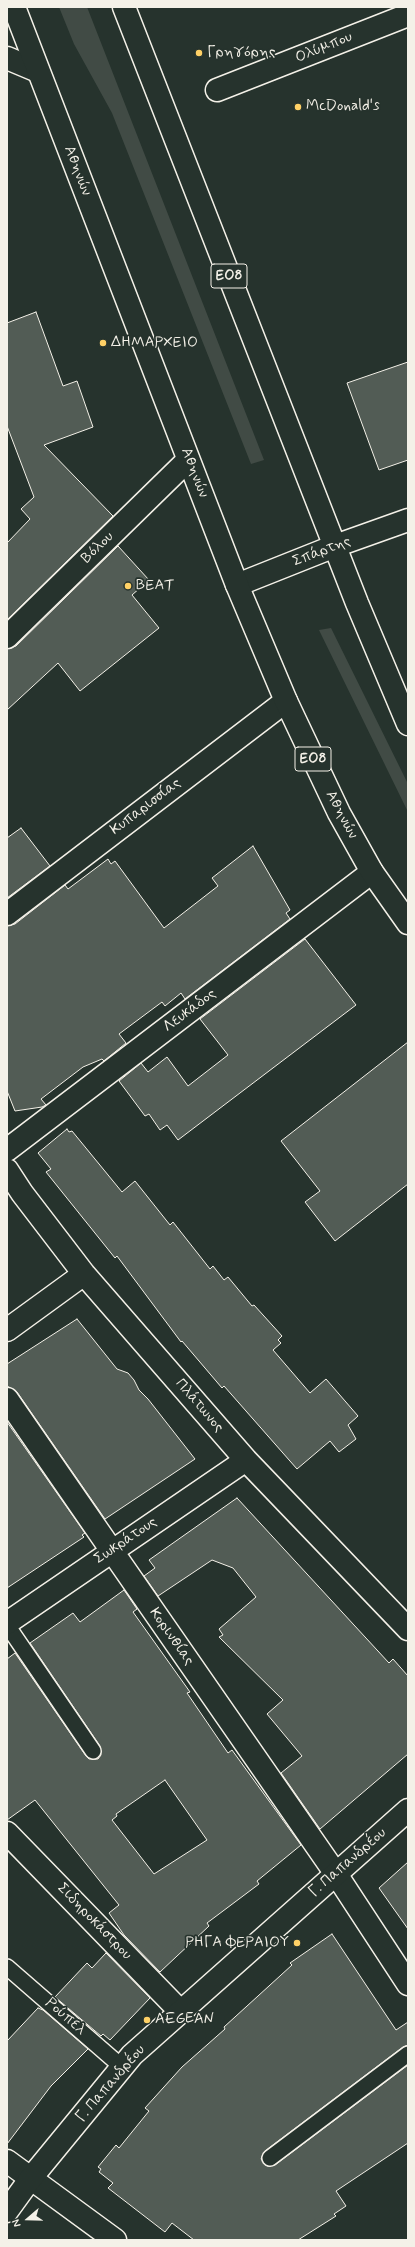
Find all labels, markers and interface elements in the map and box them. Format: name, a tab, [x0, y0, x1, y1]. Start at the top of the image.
street label: Ολύμπου	[293, 28, 355, 68]
place label: Γρηγόρης	[207, 44, 275, 62]
marker: Γρηγόρης	[194, 48, 204, 58]
place label: McDonald's	[306, 98, 380, 116]
marker: McDonald's	[293, 102, 303, 112]
street label: Αθηνών	[59, 143, 95, 199]
road number: ΕΟ8	[211, 264, 247, 288]
place label: ΔΗΜΑΡΧΕΙΟ	[111, 334, 198, 352]
marker: ΔΗΜΑΡΧΕΙΟ	[98, 338, 108, 348]
street label: Αθηνών	[176, 445, 212, 501]
street label: Βόλου	[78, 528, 118, 568]
street label: Σπάρτης	[290, 533, 354, 571]
place label: ΒΕΑΤ	[136, 577, 173, 595]
marker: ΒΕΑΤ	[123, 581, 133, 591]
road number: ΕΟ8	[295, 747, 331, 771]
street label: Κυπαρισσίας	[107, 775, 185, 839]
street label: Αθηνών	[321, 788, 361, 842]
street label: Λευκάδος	[160, 985, 220, 1037]
street label: Πλάτωνος	[171, 1375, 227, 1437]
street label: Σωκράτους	[91, 1513, 161, 1569]
street label: Κορινθίας	[145, 1605, 197, 1669]
street label: Γ. Παπανδρέου	[306, 1824, 390, 1902]
street label: Σιδηροκάστρου	[53, 1880, 135, 1964]
place label: ΡΗΓΑ ΦΕΡΑΙΟΥ	[185, 1934, 289, 1952]
marker: ΡΗΓΑ ΦΕΡΑΙΟΥ	[292, 1938, 302, 1948]
street label: Ρούπελ	[41, 1994, 89, 2040]
place label: AEGEAN	[155, 2011, 214, 2029]
marker: AEGEAN	[142, 2015, 152, 2025]
street label: Γ. Παπανδρέου	[72, 2042, 150, 2126]
north arrow	[8, 2199, 48, 2239]
text: N	[9, 2217, 25, 2229]

